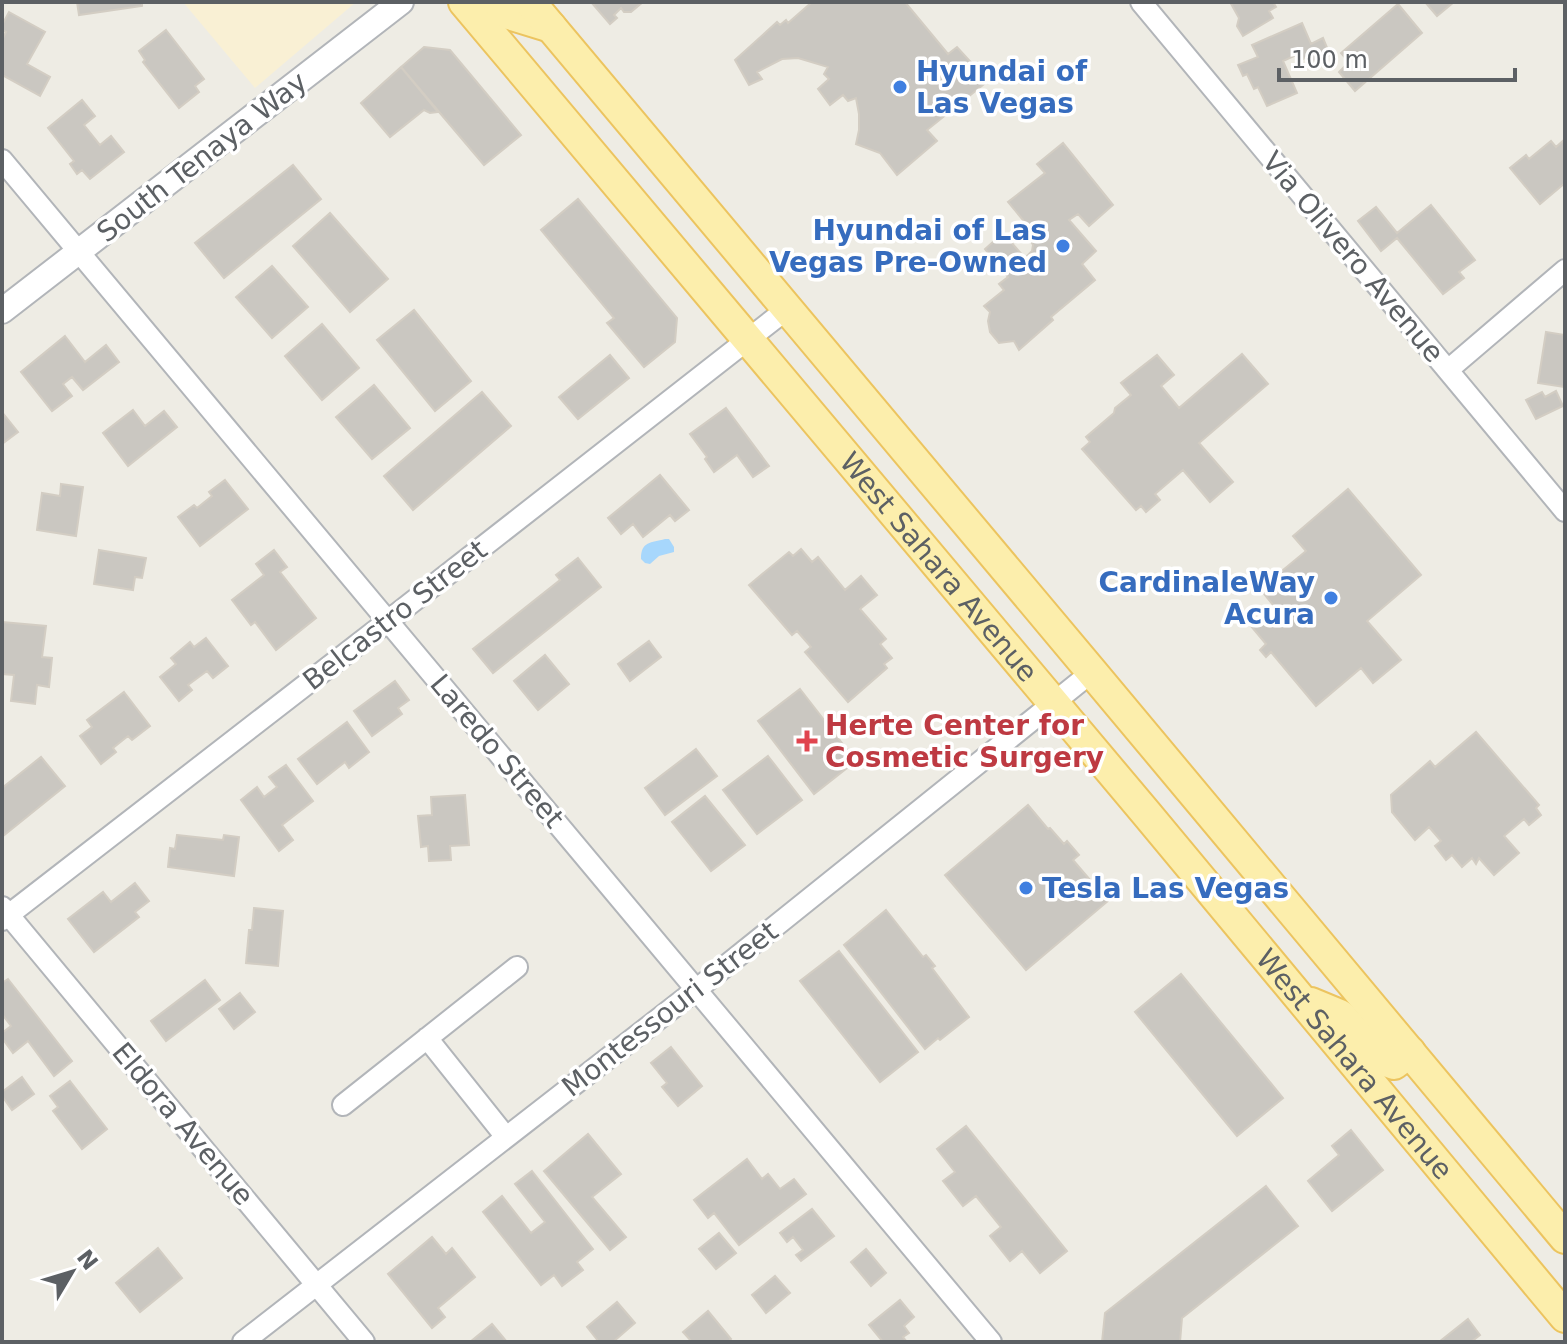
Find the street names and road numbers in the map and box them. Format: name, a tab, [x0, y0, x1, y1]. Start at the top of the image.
street label: South Tenaya Way	[91, 65, 313, 249]
street label: Via Olivero Avenue	[1255, 145, 1451, 369]
street label: West Sahara Avenue	[833, 446, 1045, 688]
street label: Belcastro Street	[296, 533, 494, 697]
street label: Laredo Street	[423, 668, 571, 834]
street label: Montessouri Street	[556, 915, 784, 1103]
street label: West Sahara Avenue	[1249, 942, 1460, 1186]
street label: Eldora Avenue	[105, 1036, 261, 1212]

